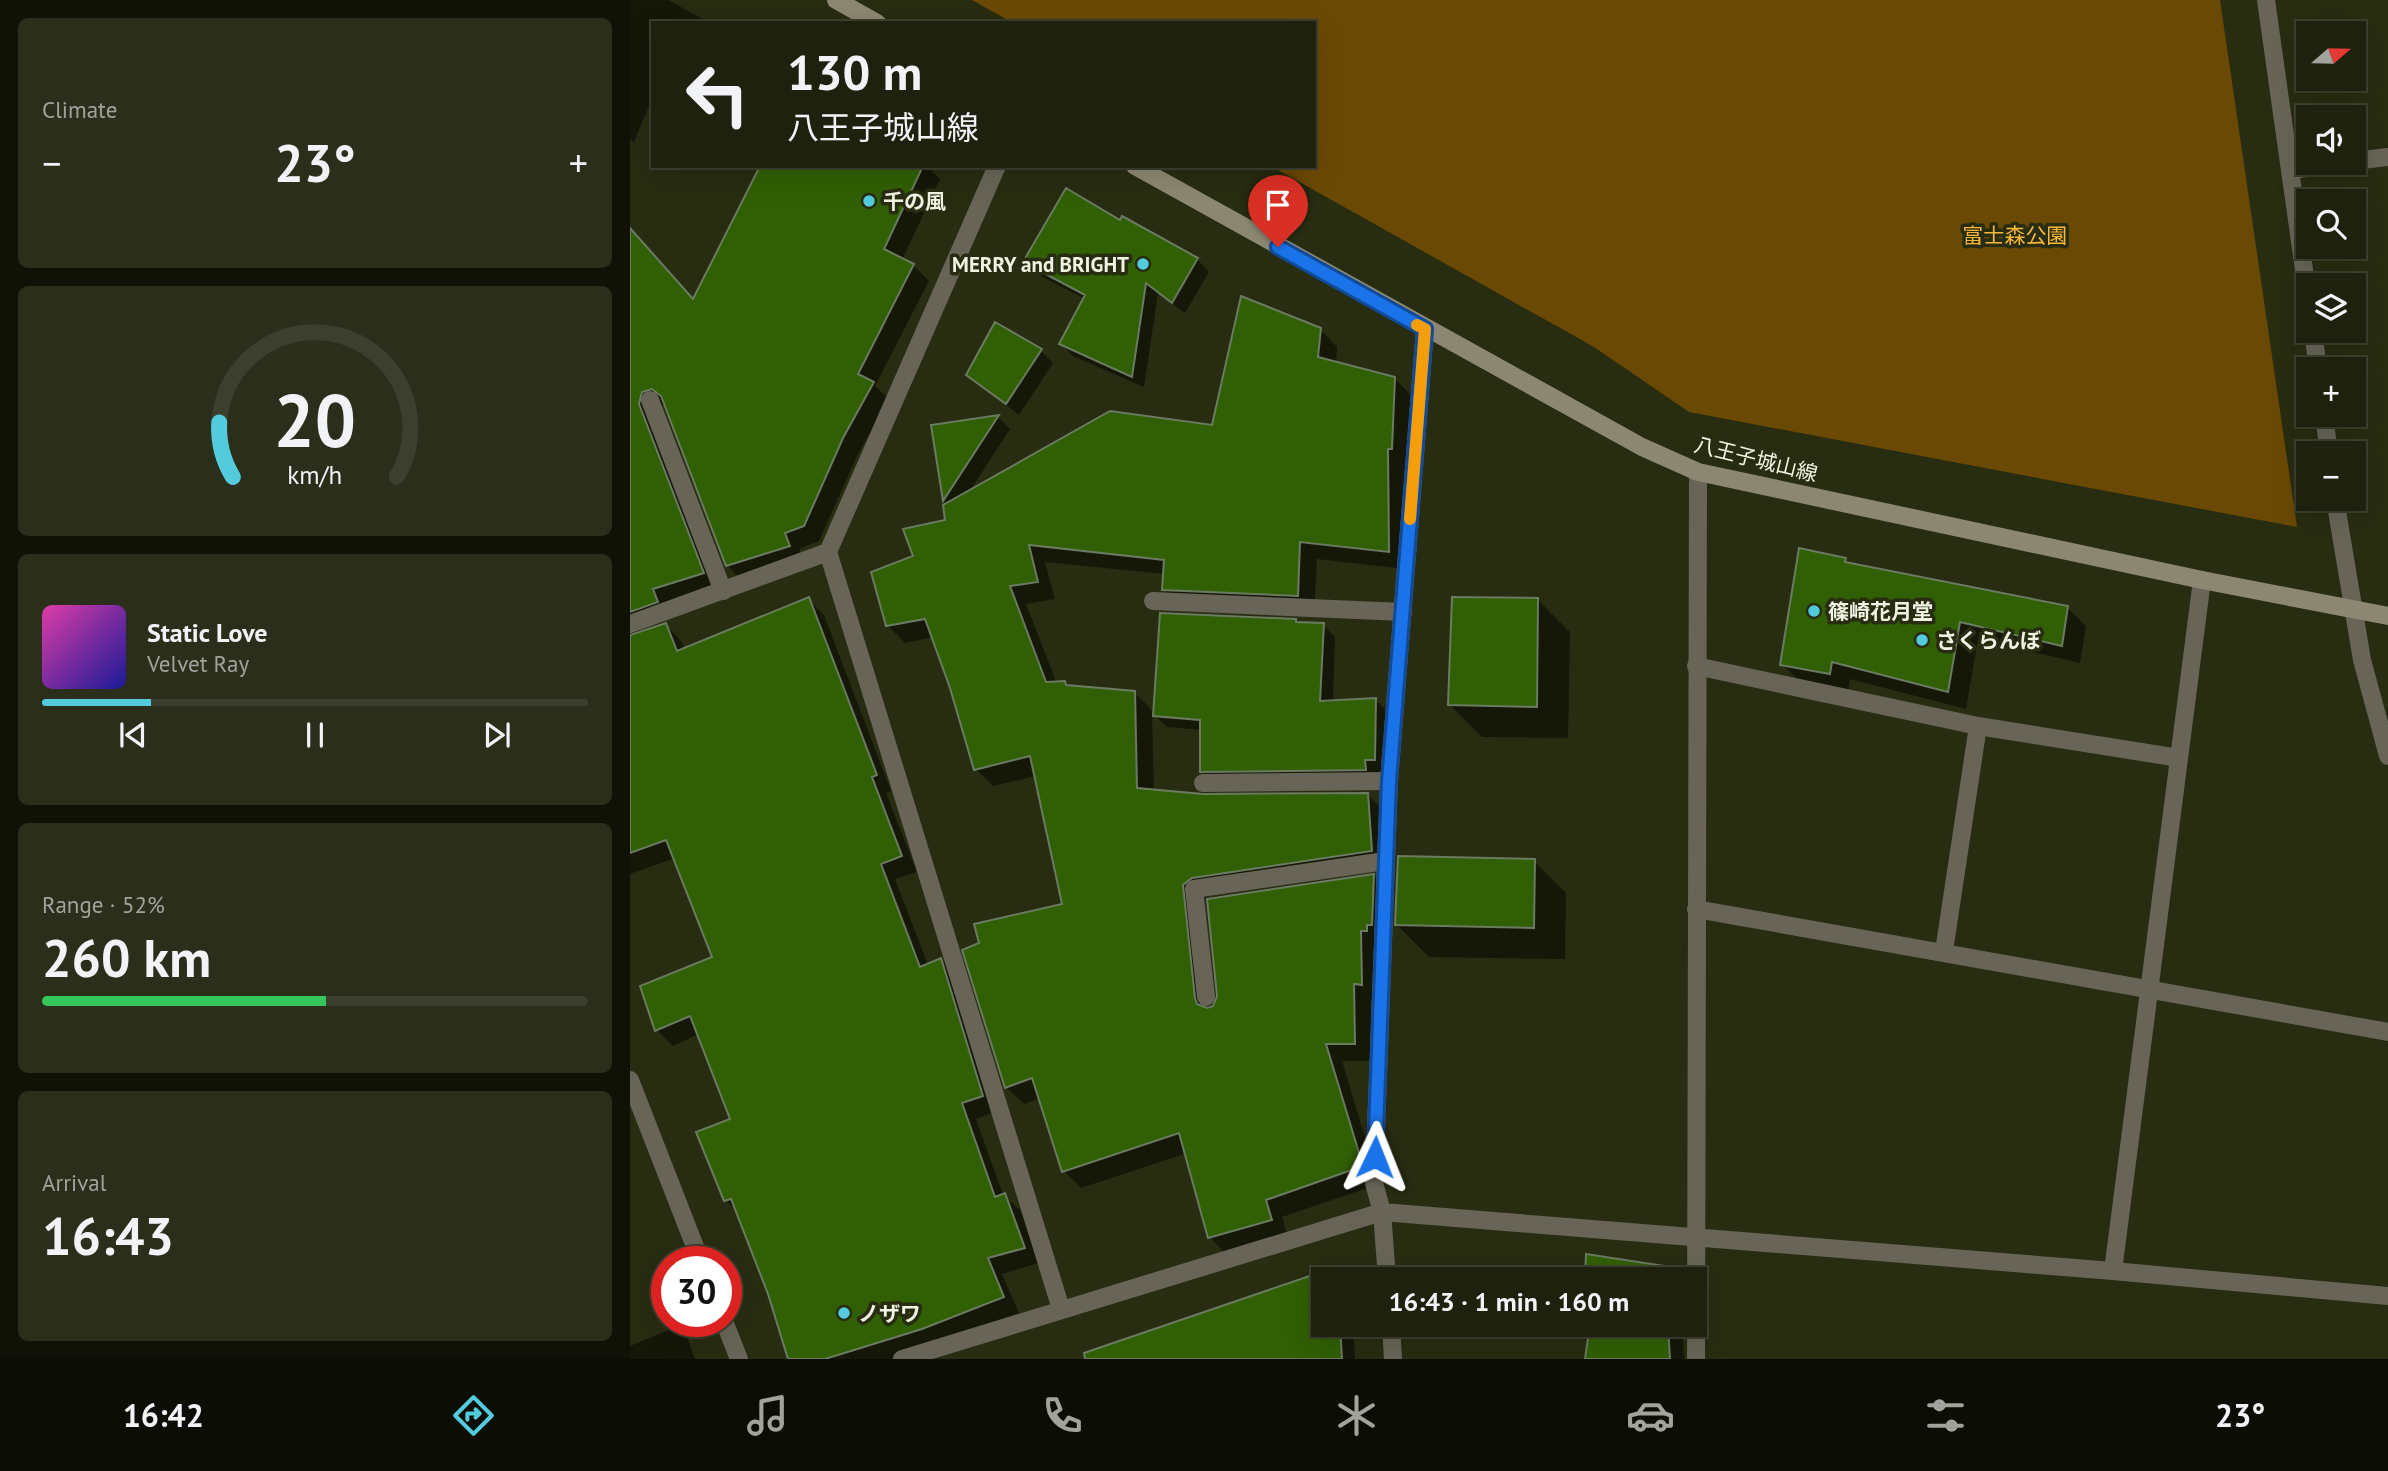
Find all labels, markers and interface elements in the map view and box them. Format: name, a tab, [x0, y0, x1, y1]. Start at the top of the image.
north arrow	[2296, 21, 2366, 91]
map controls	[2296, 21, 2366, 511]
text: 130 m	[787, 40, 922, 104]
icon: left	[672, 49, 763, 140]
text: Climate	[42, 95, 117, 124]
button: sound	[2296, 105, 2366, 175]
text: 八王子城山線	[787, 106, 979, 148]
text: 23°	[274, 129, 356, 196]
text: −	[42, 138, 61, 187]
text: +	[569, 138, 588, 187]
pin	[1248, 175, 1308, 247]
icon: arrive	[1259, 186, 1297, 224]
place label: 千の風	[883, 188, 946, 215]
button: search	[2296, 189, 2366, 259]
marker: 千の風	[861, 193, 877, 209]
park label: 富士森公園	[1963, 222, 2068, 249]
place label: MERRY and BRIGHT	[952, 251, 1129, 278]
marker: MERRY and BRIGHT	[1135, 256, 1151, 272]
button: layers	[2296, 273, 2366, 343]
button: +	[2296, 357, 2366, 427]
text: 20	[274, 374, 356, 468]
street label: 八王子城山線	[1692, 431, 1820, 487]
button: −	[2296, 441, 2366, 511]
text: km/h	[288, 459, 342, 491]
place label: 篠崎花月堂	[1828, 598, 1933, 625]
marker: 篠崎花月堂	[1806, 603, 1822, 619]
text: Static Love	[147, 616, 268, 649]
place label: さくらんぼ	[1936, 627, 2041, 654]
marker: さくらんぼ	[1914, 632, 1930, 648]
text: Velvet Ray	[147, 649, 249, 678]
icon: previous	[114, 716, 152, 754]
icon: pause	[296, 716, 334, 754]
icon: next	[478, 716, 516, 754]
text: Range · 52%	[42, 890, 165, 919]
text: 260 km	[42, 924, 211, 991]
position arrow	[1338, 1120, 1412, 1194]
text: Arrival	[42, 1168, 106, 1197]
text: 16:43	[42, 1202, 174, 1269]
speed limit sign: 30	[651, 1246, 742, 1337]
text: 16:43 · 1 min · 160 m	[1389, 1285, 1629, 1318]
place label: ノザワ	[858, 1300, 921, 1327]
marker: ノザワ	[836, 1305, 852, 1321]
icon: directions	[449, 1391, 498, 1440]
icon: music	[743, 1391, 792, 1440]
icon: phone	[1038, 1391, 1087, 1440]
icon: climate	[1332, 1391, 1381, 1440]
icon: car	[1626, 1391, 1675, 1440]
icon: filters	[1921, 1391, 1970, 1440]
text: 16:42	[123, 1394, 204, 1436]
text: 23°	[2215, 1394, 2265, 1436]

